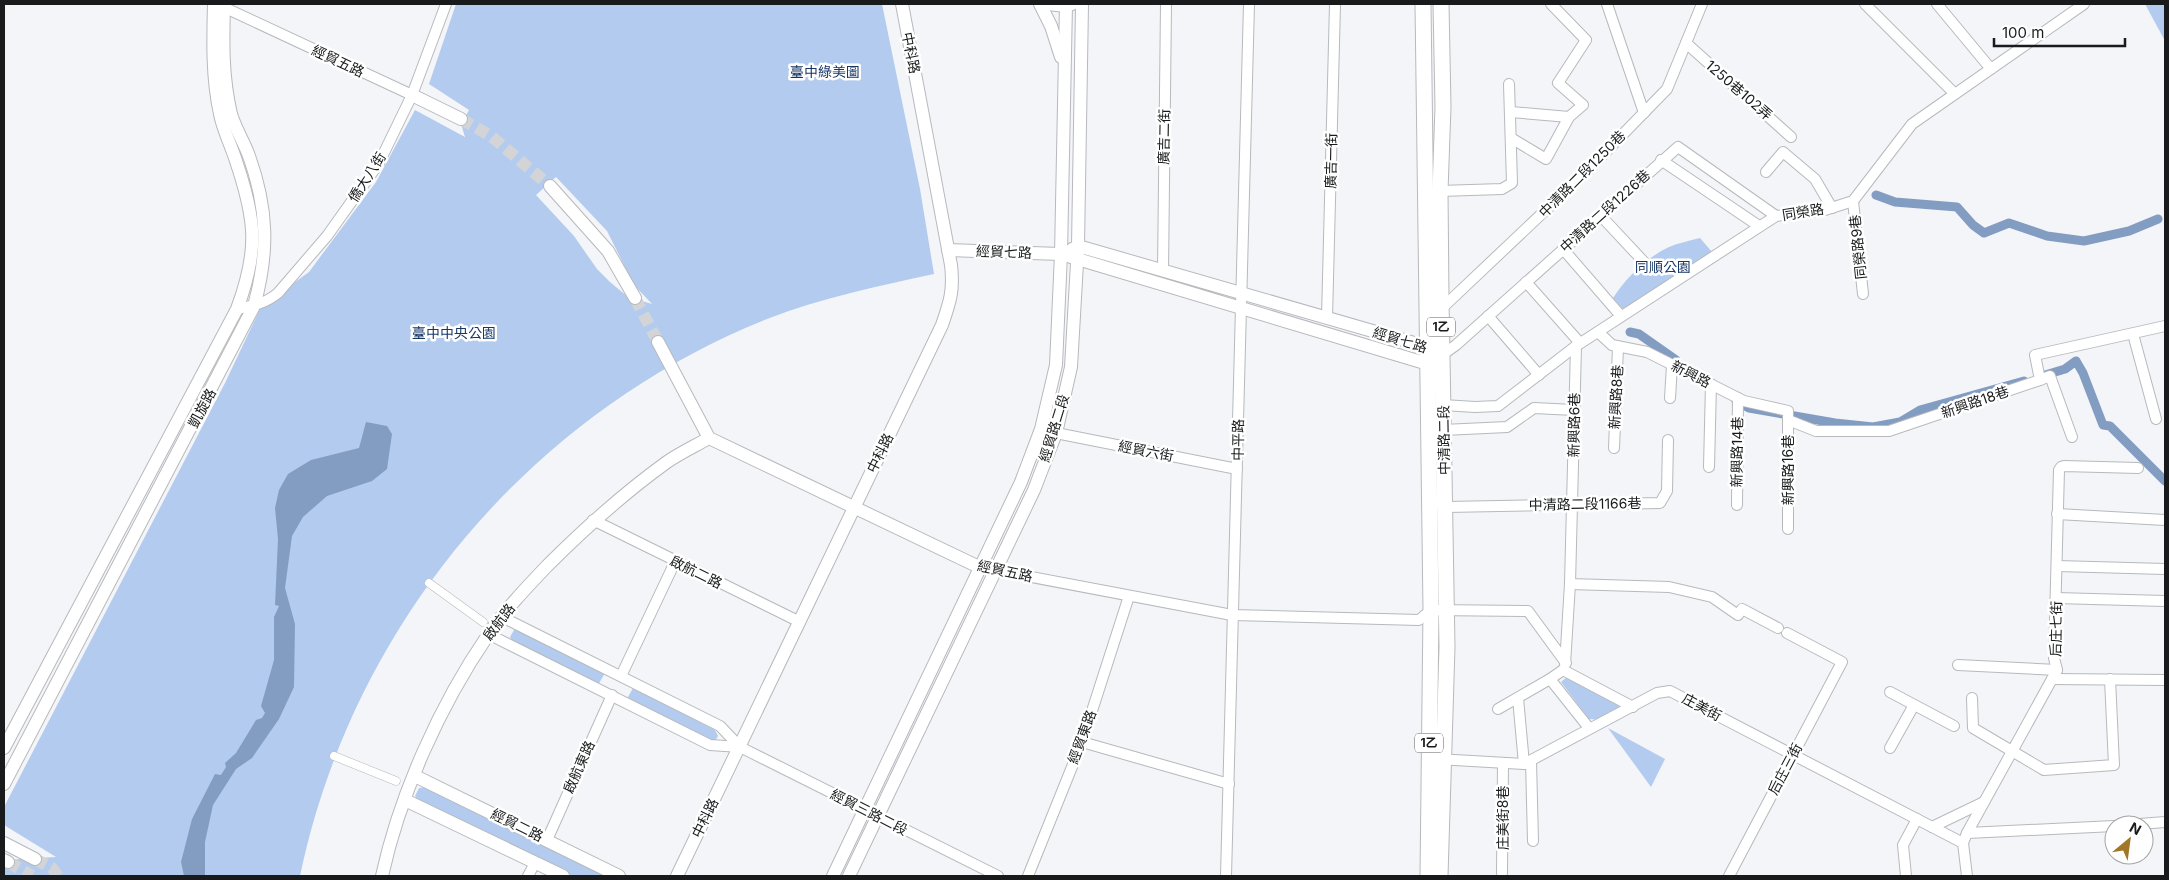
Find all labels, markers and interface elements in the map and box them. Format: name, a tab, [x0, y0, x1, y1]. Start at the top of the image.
scale bar	[1994, 15, 2125, 47]
text: 100 m	[2002, 23, 2044, 42]
street label: 中科路	[899, 31, 924, 75]
street label: 經貿五路	[309, 41, 367, 80]
street label: 1250巷102弄	[1703, 56, 1776, 123]
park label: 臺中綠美圖	[790, 63, 860, 80]
street label: 廣吉二街	[1155, 109, 1172, 165]
street label: 中清路二段1250巷	[1535, 127, 1629, 221]
street label: 廣吉一街	[1322, 133, 1339, 189]
street label: 僑大八街	[344, 149, 389, 205]
street label: 中清路二段1226巷	[1556, 166, 1653, 256]
street label: 同榮路	[1781, 200, 1825, 223]
street label: 同榮路9巷	[1846, 214, 1869, 280]
street label: 經貿七路	[976, 242, 1032, 261]
park label: 同順公園	[1635, 258, 1691, 275]
road number: 1乙	[1427, 318, 1455, 337]
street label: 經貿七路	[1371, 323, 1429, 356]
park label: 臺中中央公園	[412, 324, 496, 341]
street label: 新興路	[1669, 356, 1714, 391]
street label: 新興路8巷	[1605, 364, 1626, 430]
street label: 新興路18巷	[1939, 382, 2011, 421]
street label: 凱旋路	[184, 385, 219, 430]
street label: 經貿路二段	[1035, 392, 1072, 464]
street label: 新興路6巷	[1564, 393, 1583, 457]
street label: 中清路二段	[1434, 405, 1453, 475]
street label: 新興路14巷	[1727, 416, 1746, 488]
street label: 中平路	[1229, 419, 1246, 461]
street label: 中科路	[863, 430, 896, 475]
street label: 新興路16巷	[1779, 435, 1796, 505]
street label: 經貿六街	[1117, 437, 1175, 464]
street label: 中清路二段1166巷	[1528, 494, 1642, 513]
street label: 啟航二路	[667, 552, 725, 591]
street label: 經貿五路	[976, 556, 1034, 585]
street label: 啟航路	[479, 600, 518, 644]
street label: 后庄七街	[2047, 601, 2064, 657]
street label: 庄美街	[1680, 689, 1725, 724]
street label: 經貿東路	[1064, 708, 1099, 766]
road number: 1乙	[1415, 734, 1443, 752]
street label: 啟航東路	[559, 738, 598, 796]
street label: 后庄三街	[1764, 740, 1805, 797]
street label: 經貿三路二段	[828, 785, 911, 838]
street label: 庄美街8巷	[1494, 786, 1511, 850]
street label: 中科路	[688, 795, 721, 840]
street label: 經貿二路	[488, 805, 546, 844]
north arrow	[2104, 815, 2154, 865]
text: N	[2127, 818, 2144, 838]

